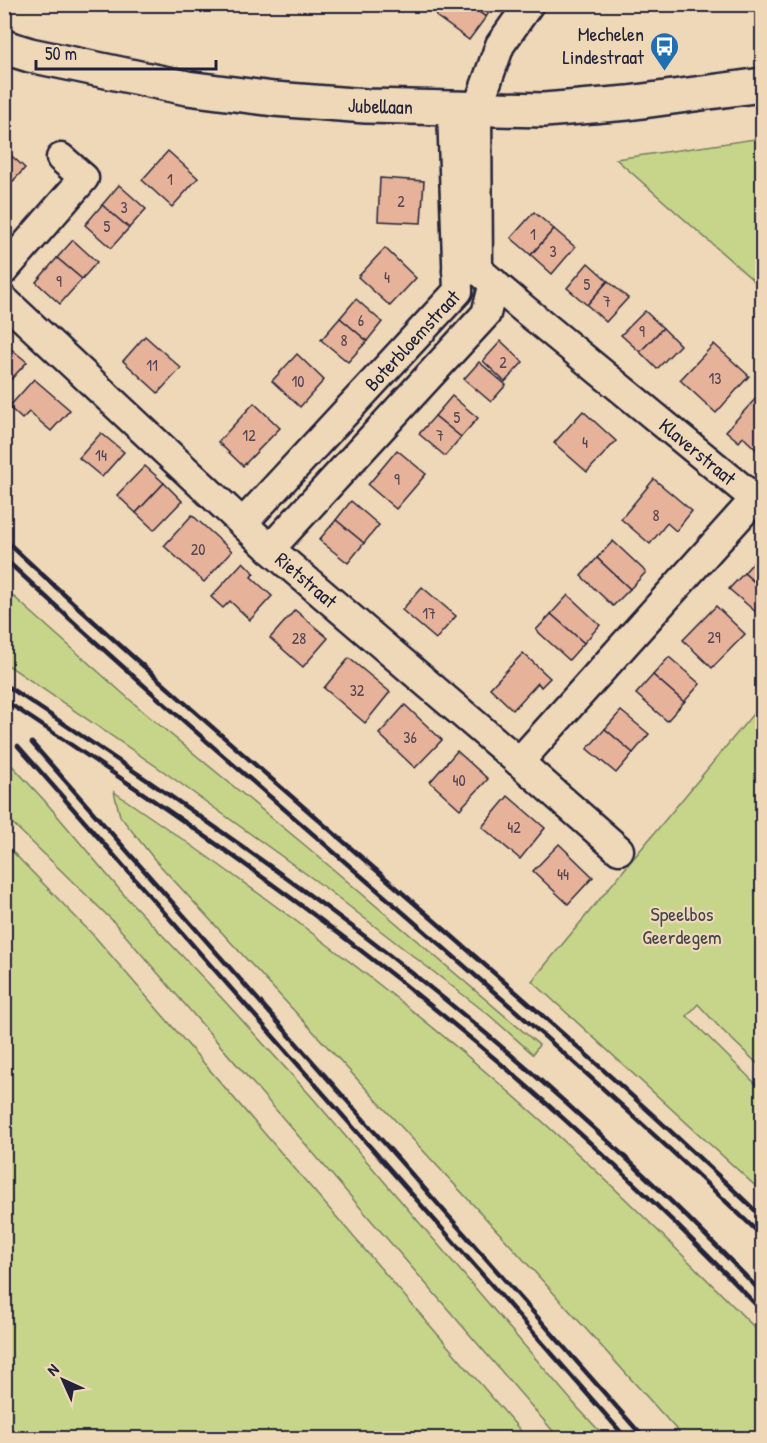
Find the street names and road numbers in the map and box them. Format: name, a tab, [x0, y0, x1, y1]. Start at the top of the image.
street label: Jubellaan	[347, 91, 413, 120]
street label: Boterbloemstraat	[358, 283, 466, 396]
street label: Klaverstraat	[654, 412, 743, 492]
street label: Rietstraat	[270, 546, 344, 614]

